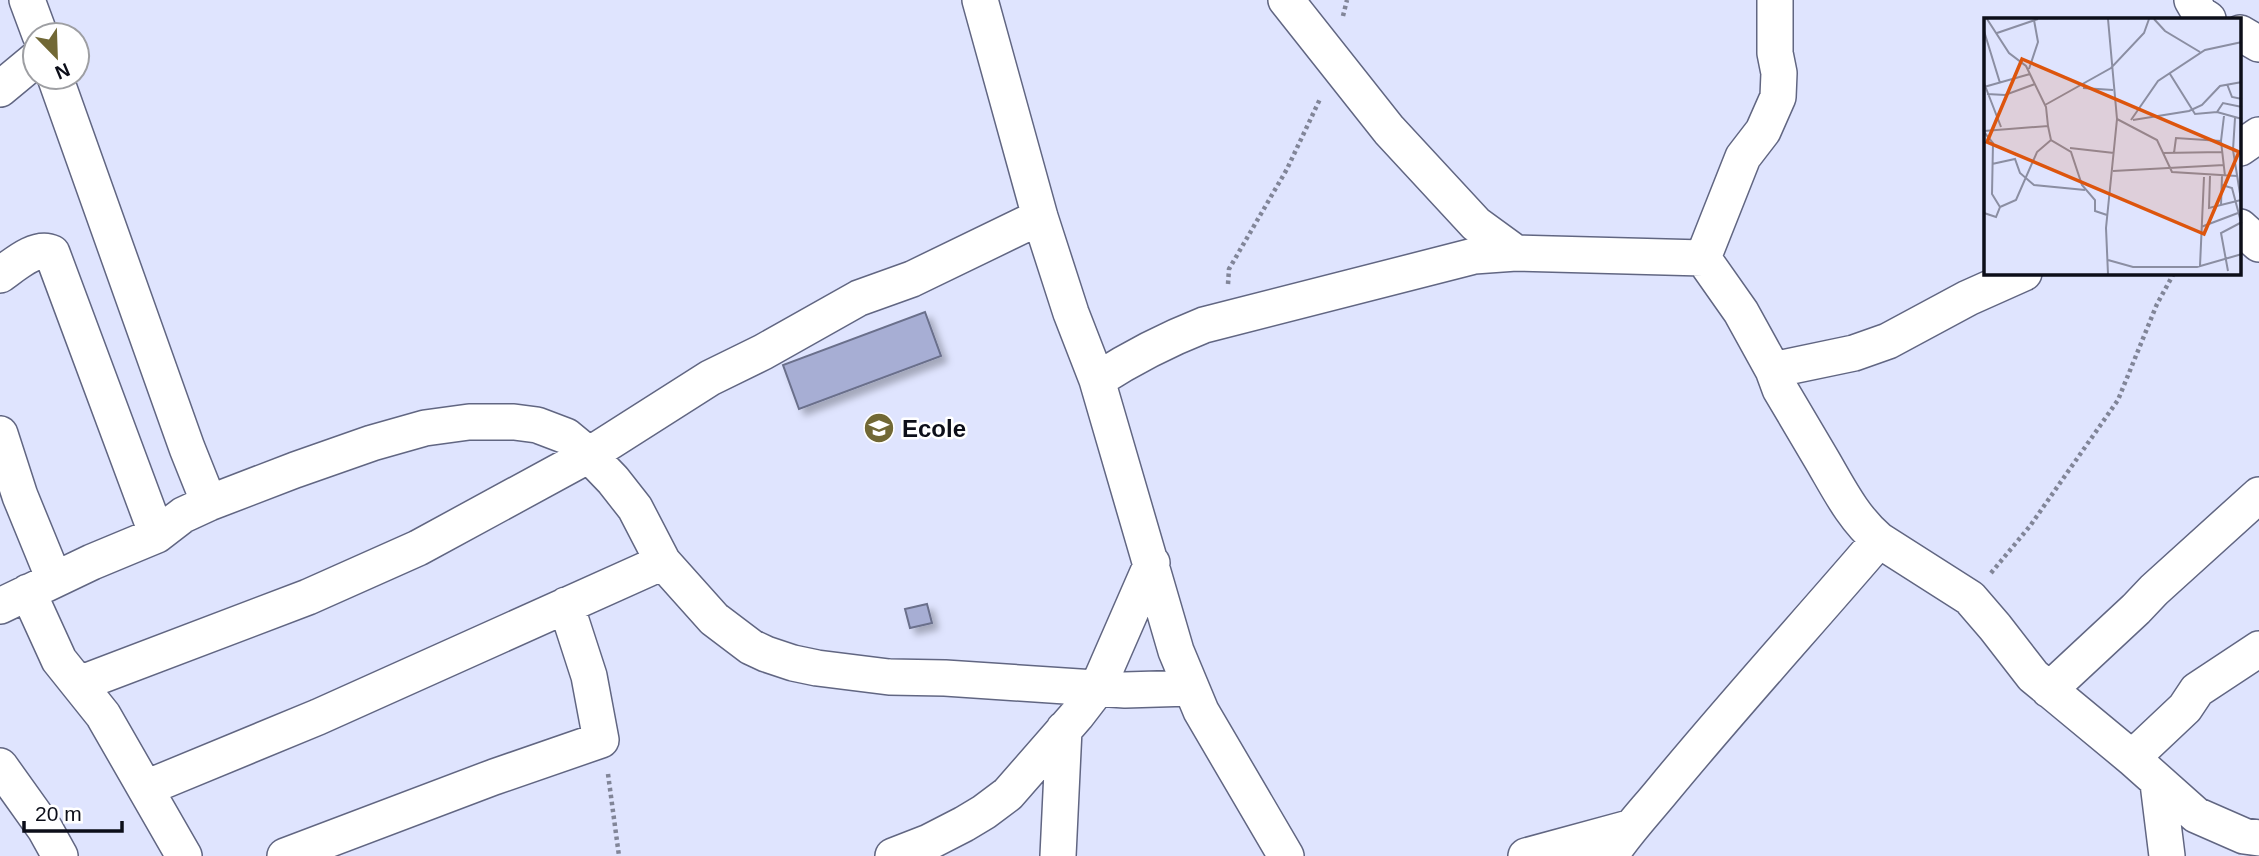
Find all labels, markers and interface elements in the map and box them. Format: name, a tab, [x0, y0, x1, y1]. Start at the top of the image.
inset map	[1984, 18, 2242, 275]
north arrow	[21, 21, 91, 91]
text: N	[52, 59, 73, 84]
school or university icon: Ecole	[862, 411, 896, 445]
place label: Ecole	[902, 415, 966, 442]
scale bar	[24, 790, 122, 834]
text: 20 m	[35, 802, 82, 825]

